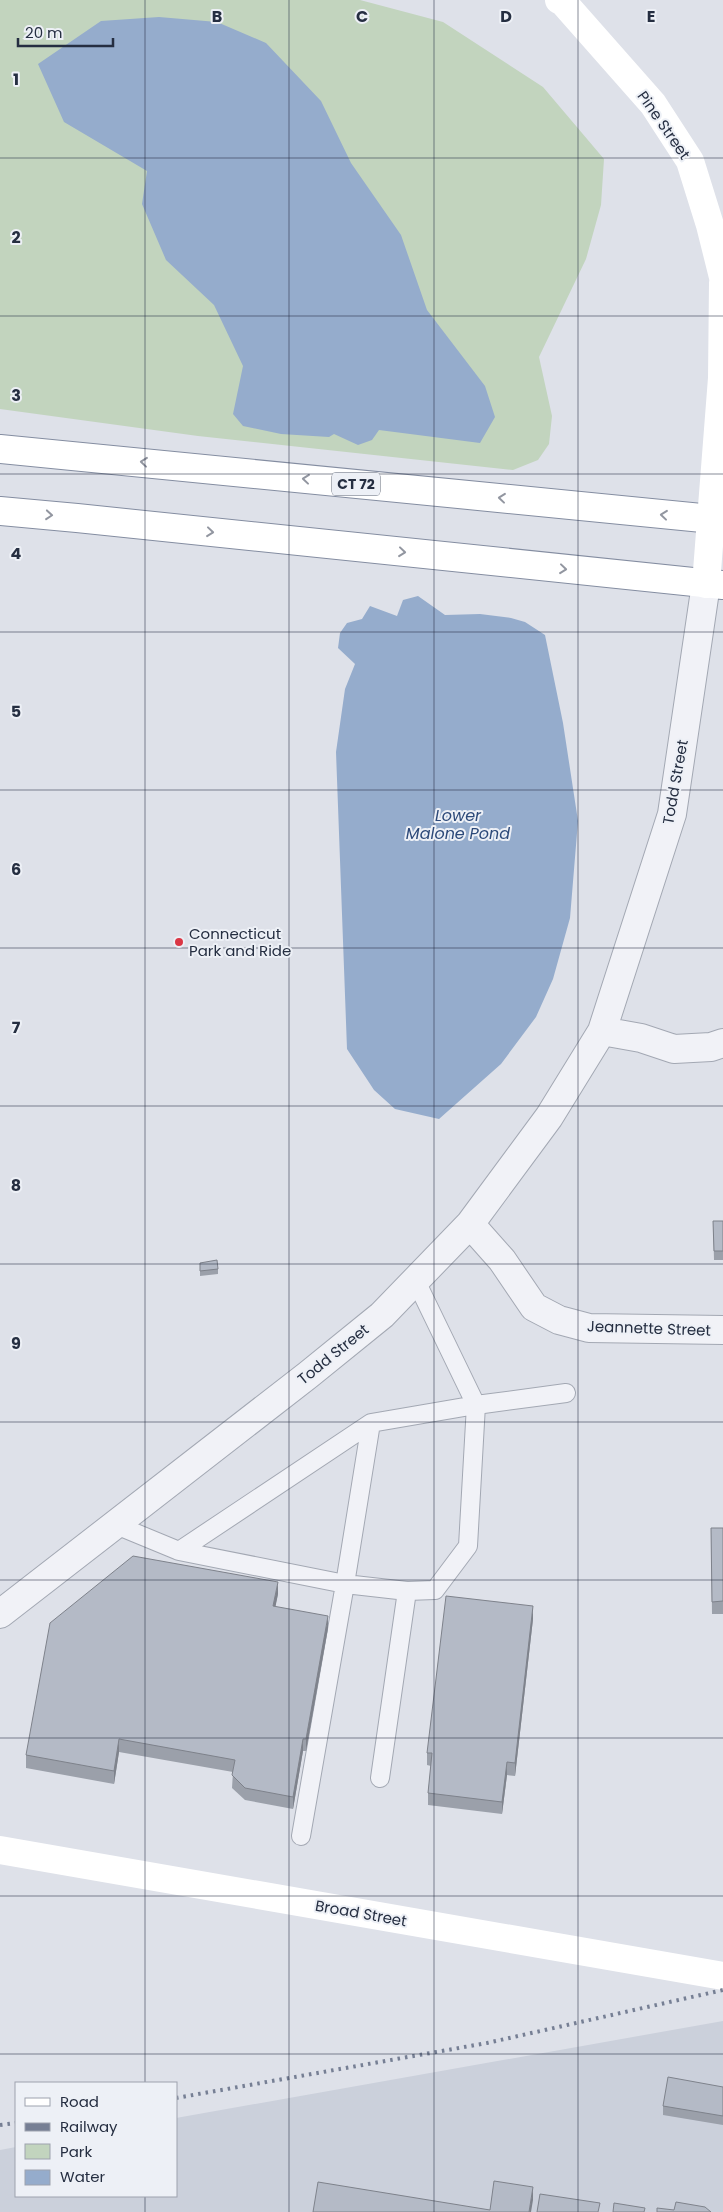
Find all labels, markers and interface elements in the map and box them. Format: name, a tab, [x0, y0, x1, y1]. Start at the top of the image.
text: B	[212, 5, 222, 28]
text: C	[356, 5, 368, 28]
text: D	[500, 5, 512, 28]
text: E	[647, 5, 655, 28]
scale bar	[18, 15, 112, 47]
text: 20 m	[25, 22, 63, 43]
text: 1	[13, 68, 19, 91]
street label: Pine Street	[633, 87, 695, 163]
text: 2	[11, 226, 21, 249]
text: 3	[11, 384, 21, 407]
one-way arrow	[140, 457, 148, 468]
road number: CT 72	[332, 472, 380, 496]
one-way arrow	[302, 473, 310, 484]
one-way arrow	[498, 493, 506, 504]
one-way arrow	[45, 510, 53, 521]
one-way arrow	[660, 510, 668, 521]
one-way arrow	[207, 526, 215, 537]
text: 4	[11, 542, 22, 565]
one-way arrow	[398, 546, 406, 557]
one-way arrow	[560, 563, 568, 574]
text: 5	[11, 700, 21, 723]
street label: Todd Street	[657, 738, 693, 826]
water label: Lower Malone Pond	[406, 804, 510, 845]
text: 6	[11, 858, 21, 881]
place label: Connecticut Park and Ride	[189, 923, 291, 961]
marker: Connecticut Park and Ride	[173, 936, 185, 948]
text: 7	[12, 1016, 21, 1039]
text: 8	[11, 1174, 21, 1197]
street label: Jeannette Street	[587, 1315, 711, 1341]
street label: Todd Street	[293, 1319, 373, 1389]
text: 9	[11, 1332, 21, 1355]
street label: Broad Street	[314, 1895, 408, 1931]
legend	[15, 2082, 178, 2197]
text: Road	[60, 2091, 99, 2112]
text: Railway	[60, 2116, 118, 2137]
text: Park	[60, 2141, 92, 2162]
text: Water	[60, 2166, 106, 2187]

